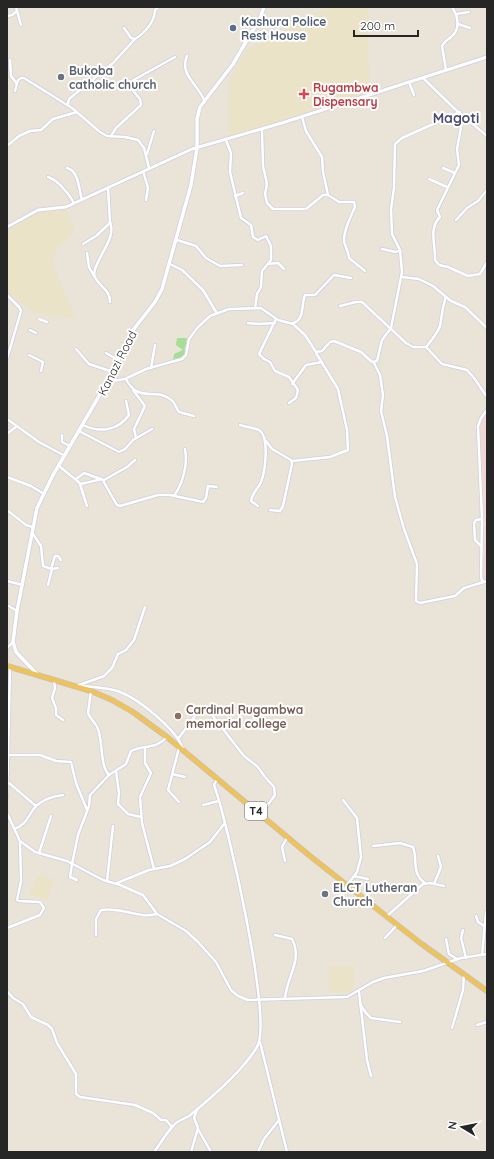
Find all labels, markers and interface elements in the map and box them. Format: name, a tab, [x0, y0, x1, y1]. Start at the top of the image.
scale bar	[354, 12, 418, 38]
place label: Kashura Police Rest House	[241, 14, 326, 43]
text: 200 m	[360, 18, 395, 33]
marker: Kashura Police Rest House	[228, 23, 238, 33]
place label: Bukoba catholic church	[69, 63, 156, 92]
marker: Bukoba catholic church	[56, 72, 66, 82]
place label: Rugambwa Dispensary	[313, 80, 379, 109]
marker: Rugambwa Dispensary	[298, 88, 310, 100]
district label: Magoti	[433, 109, 479, 127]
street label: Kanazi Road	[94, 328, 140, 398]
place label: Cardinal Rugambwa memorial college	[186, 702, 303, 731]
marker: Cardinal Rugambwa memorial college	[173, 711, 183, 721]
road number: T4	[245, 802, 267, 820]
place label: ELCT Lutheran Church	[333, 880, 417, 909]
marker: ELCT Lutheran Church	[320, 889, 330, 899]
north arrow	[442, 1107, 482, 1147]
text: N	[445, 1120, 460, 1130]

